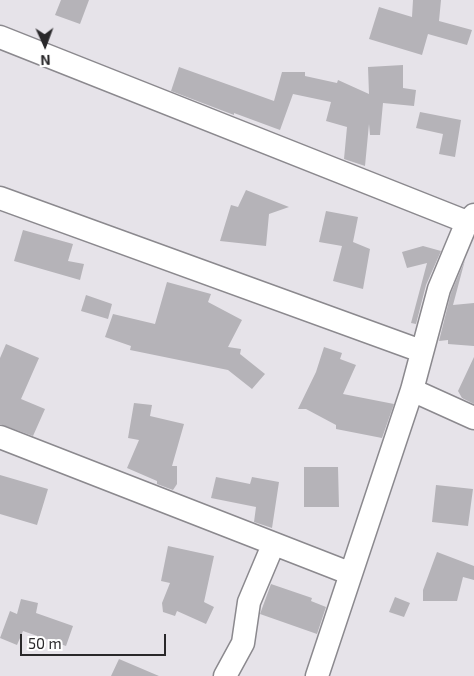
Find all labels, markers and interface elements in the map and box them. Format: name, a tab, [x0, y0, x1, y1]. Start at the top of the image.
north arrow	[20, 20, 70, 70]
text: N	[40, 52, 51, 69]
scale bar	[22, 624, 169, 656]
text: 50 m	[28, 634, 62, 652]

